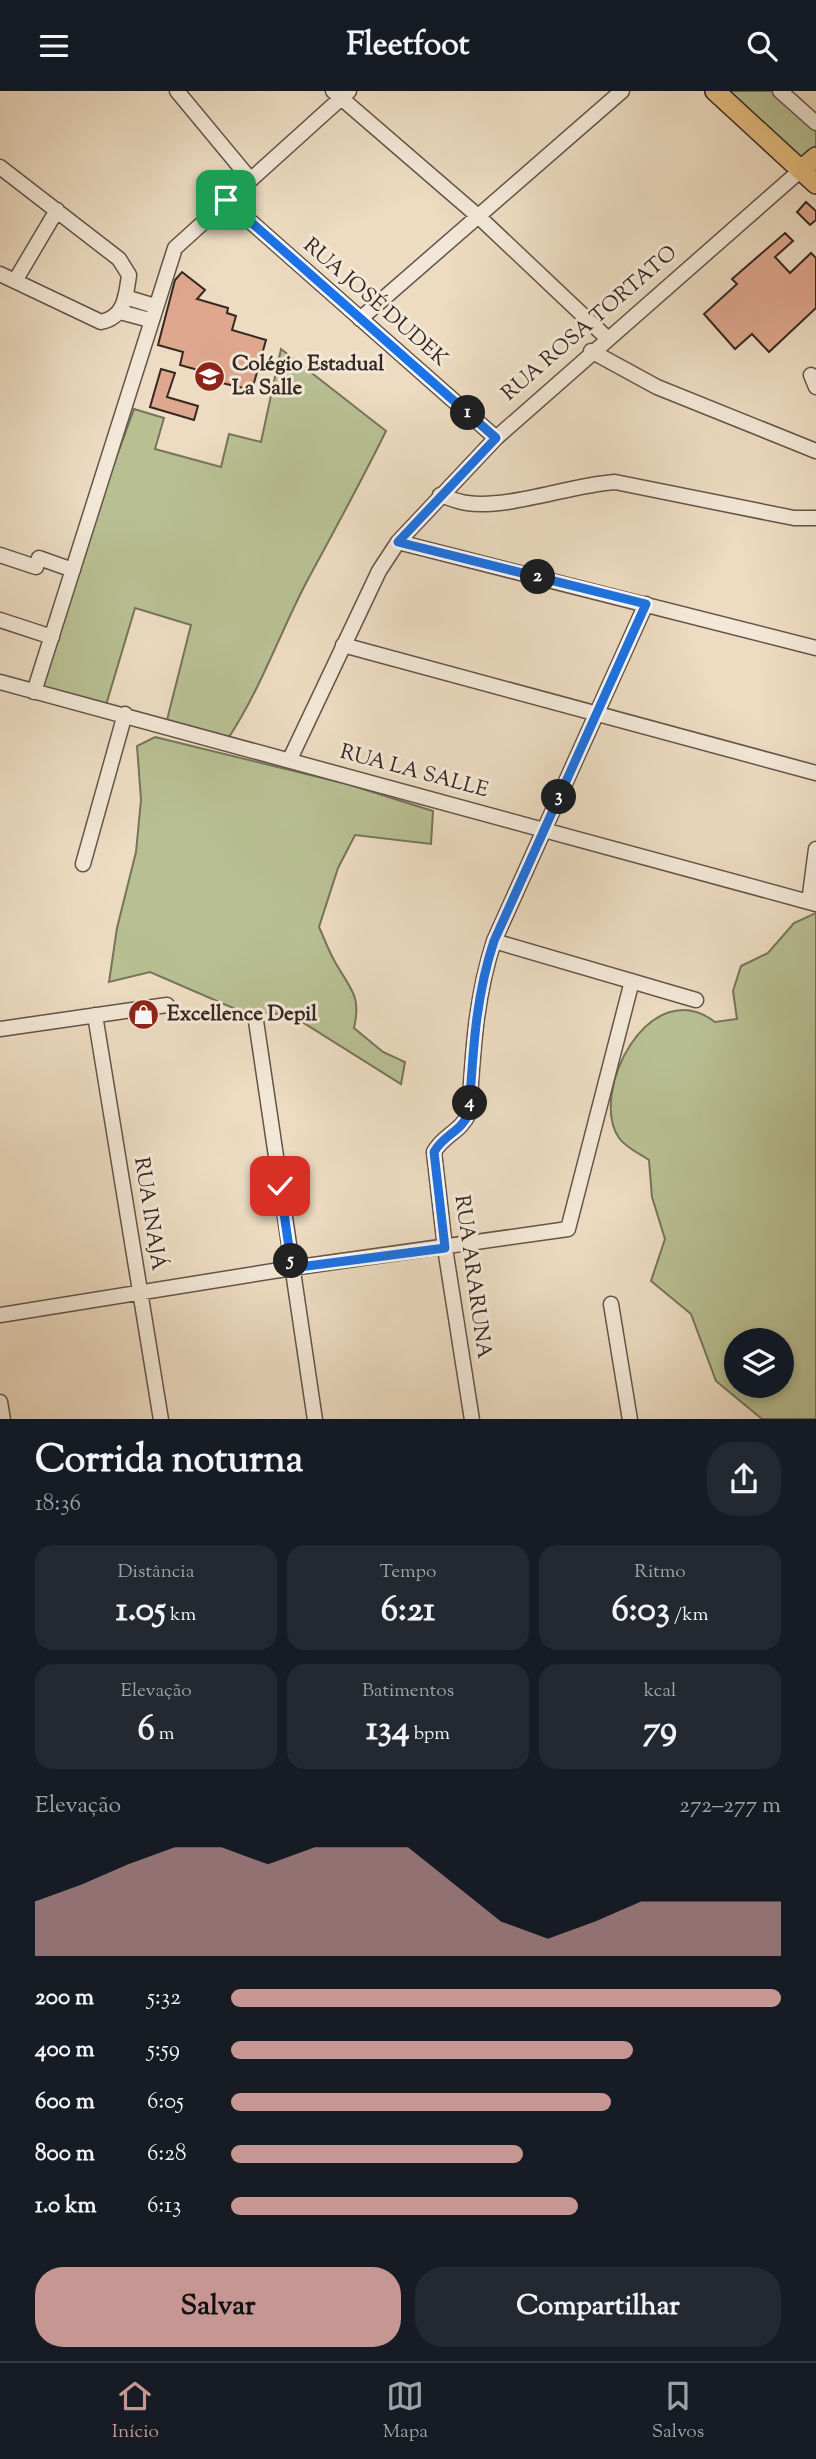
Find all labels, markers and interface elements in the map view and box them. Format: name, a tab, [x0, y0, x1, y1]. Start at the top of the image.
text: Fleetfoot	[346, 23, 470, 69]
icon: menu	[35, 27, 73, 65]
icon: search	[743, 27, 781, 65]
pin	[196, 170, 256, 230]
icon: arrive	[207, 181, 245, 219]
street label: RUA JOSÉ DUDEK	[296, 232, 454, 374]
street label: RUA ROSA TORTATO	[496, 239, 684, 409]
place label: Colégio Estadual La Salle	[232, 350, 384, 404]
school or university icon: Colégio Estadual La Salle	[192, 360, 226, 394]
pin: 1	[450, 395, 486, 431]
text: 1	[464, 399, 471, 426]
pin: 2	[520, 559, 556, 595]
text: 2	[533, 563, 542, 590]
street label: RUA LA SALLE	[337, 738, 492, 806]
pin: 3	[542, 779, 576, 815]
text: 3	[555, 783, 562, 810]
shop icon: Excellence Depil	[127, 998, 161, 1032]
place label: Excellence Depil	[167, 1000, 317, 1030]
pin: 4	[452, 1086, 488, 1121]
text: 4	[465, 1089, 474, 1116]
street label: RUA INAJÁ	[125, 1155, 173, 1273]
pin	[250, 1156, 310, 1216]
icon: check	[261, 1167, 299, 1205]
street label: RUA ARARUNA	[446, 1193, 498, 1361]
pin: 5	[274, 1243, 308, 1279]
text: 5	[287, 1247, 294, 1274]
map controls	[724, 1328, 794, 1398]
button: layers	[724, 1328, 794, 1398]
text: Corrida noturna	[35, 1435, 303, 1489]
button: share	[707, 1442, 781, 1516]
text: 18:36	[35, 1488, 81, 1521]
text: Distância	[118, 1559, 194, 1586]
text: Tempo	[379, 1559, 437, 1586]
text: Ritmo	[634, 1559, 686, 1586]
text: 1.05	[116, 1586, 166, 1637]
text: 6:21	[381, 1586, 435, 1637]
text: 6:03	[612, 1586, 670, 1637]
text: km	[166, 1602, 196, 1629]
text: /km	[670, 1602, 708, 1629]
text: Elevação	[120, 1678, 192, 1705]
text: Batimentos	[362, 1678, 454, 1705]
text: kcal	[644, 1678, 676, 1705]
text: 6	[137, 1705, 155, 1756]
text: 134	[366, 1705, 410, 1756]
text: 79	[643, 1705, 677, 1756]
text: m	[155, 1721, 175, 1748]
text: bpm	[410, 1721, 450, 1748]
text: Elevação	[35, 1790, 121, 1823]
text: 272–277 m	[679, 1790, 781, 1823]
text: 200 m	[35, 1982, 94, 2015]
text: 5:32	[147, 1982, 181, 2015]
text: 400 m	[35, 2034, 95, 2067]
text: 5:59	[147, 2034, 180, 2067]
text: 600 m	[35, 2086, 95, 2119]
text: 6:05	[147, 2086, 184, 2119]
text: 800 m	[35, 2138, 95, 2171]
text: 6:28	[147, 2138, 186, 2171]
text: 1.0 km	[35, 2190, 97, 2223]
text: 6:13	[147, 2190, 181, 2223]
button: Salvar	[35, 2267, 401, 2347]
button: Compartilhar	[415, 2267, 781, 2347]
tab: Início	[112, 2377, 159, 2446]
tab: Mapa	[383, 2377, 428, 2446]
tab: Salvos	[652, 2377, 704, 2446]

